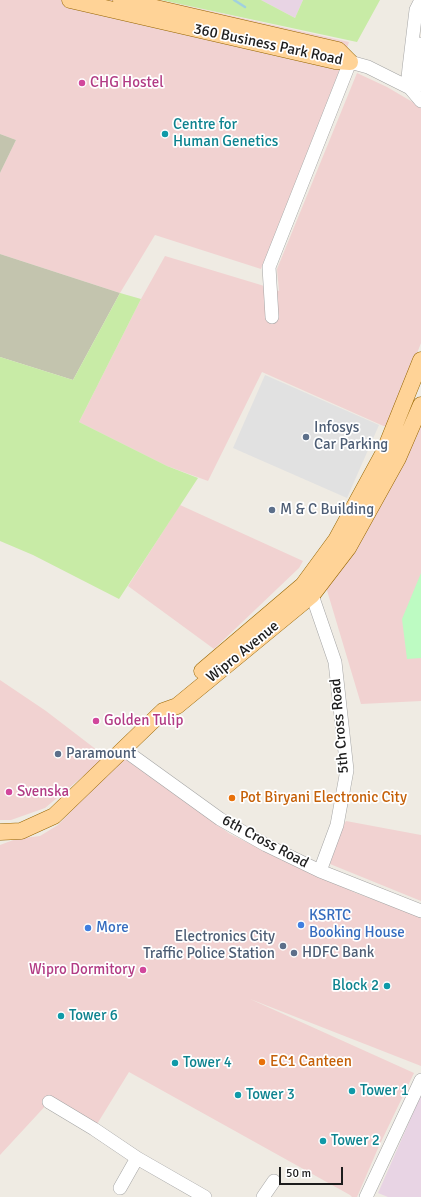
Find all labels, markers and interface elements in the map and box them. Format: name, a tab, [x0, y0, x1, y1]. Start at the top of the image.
street label: 360 Business Park Road	[192, 20, 344, 70]
place label: CHG Hostel	[90, 74, 164, 92]
marker: CHG Hostel	[77, 78, 87, 88]
place label: Centre for Human Genetics	[173, 116, 278, 151]
marker: Centre for Human Genetics	[160, 129, 170, 139]
place label: Infosys Car Parking	[314, 419, 388, 454]
marker: Infosys Car Parking	[301, 432, 311, 442]
place label: M & C Building	[280, 501, 374, 519]
marker: M & C Building	[267, 505, 277, 515]
street label: Wipro Avenue	[203, 617, 283, 687]
street label: 5th Cross Road	[327, 678, 353, 774]
place label: Golden Tulip	[104, 712, 183, 730]
marker: Golden Tulip	[91, 716, 101, 726]
place label: Paramount	[66, 745, 136, 763]
marker: Paramount	[53, 749, 63, 759]
place label: Svenska	[17, 783, 69, 801]
marker: Svenska	[4, 787, 14, 797]
place label: Pot Biryani Electronic City	[240, 789, 407, 807]
marker: Pot Biryani Electronic City	[227, 793, 237, 803]
street label: 6th Cross Road	[219, 812, 311, 872]
place label: KSRTC Booking House	[309, 907, 405, 942]
place label: More	[96, 919, 129, 937]
marker: KSRTC Booking House	[296, 920, 306, 930]
marker: More	[83, 923, 93, 933]
place label: Electronics City Traffic Police Station	[143, 928, 275, 963]
marker: Electronics City Traffic Police Station	[278, 941, 288, 951]
place label: HDFC Bank	[302, 944, 374, 962]
marker: HDFC Bank	[289, 948, 299, 958]
place label: Wipro Dormitory	[29, 961, 135, 979]
marker: Wipro Dormitory	[138, 965, 148, 975]
place label: Block 2	[332, 977, 379, 995]
marker: Block 2	[382, 981, 392, 991]
place label: Tower 6	[69, 1007, 118, 1025]
marker: Tower 6	[56, 1011, 66, 1021]
place label: EC1 Canteen	[270, 1053, 352, 1071]
place label: Tower 4	[183, 1054, 232, 1072]
marker: EC1 Canteen	[257, 1057, 267, 1067]
marker: Tower 4	[170, 1058, 180, 1068]
place label: Tower 1	[360, 1082, 409, 1100]
place label: Tower 3	[246, 1086, 295, 1104]
marker: Tower 1	[347, 1086, 357, 1096]
marker: Tower 3	[233, 1090, 243, 1100]
place label: Tower 2	[331, 1132, 380, 1150]
marker: Tower 2	[318, 1136, 328, 1146]
scale bar	[281, 1159, 345, 1185]
text: 50 m	[286, 1166, 311, 1181]

